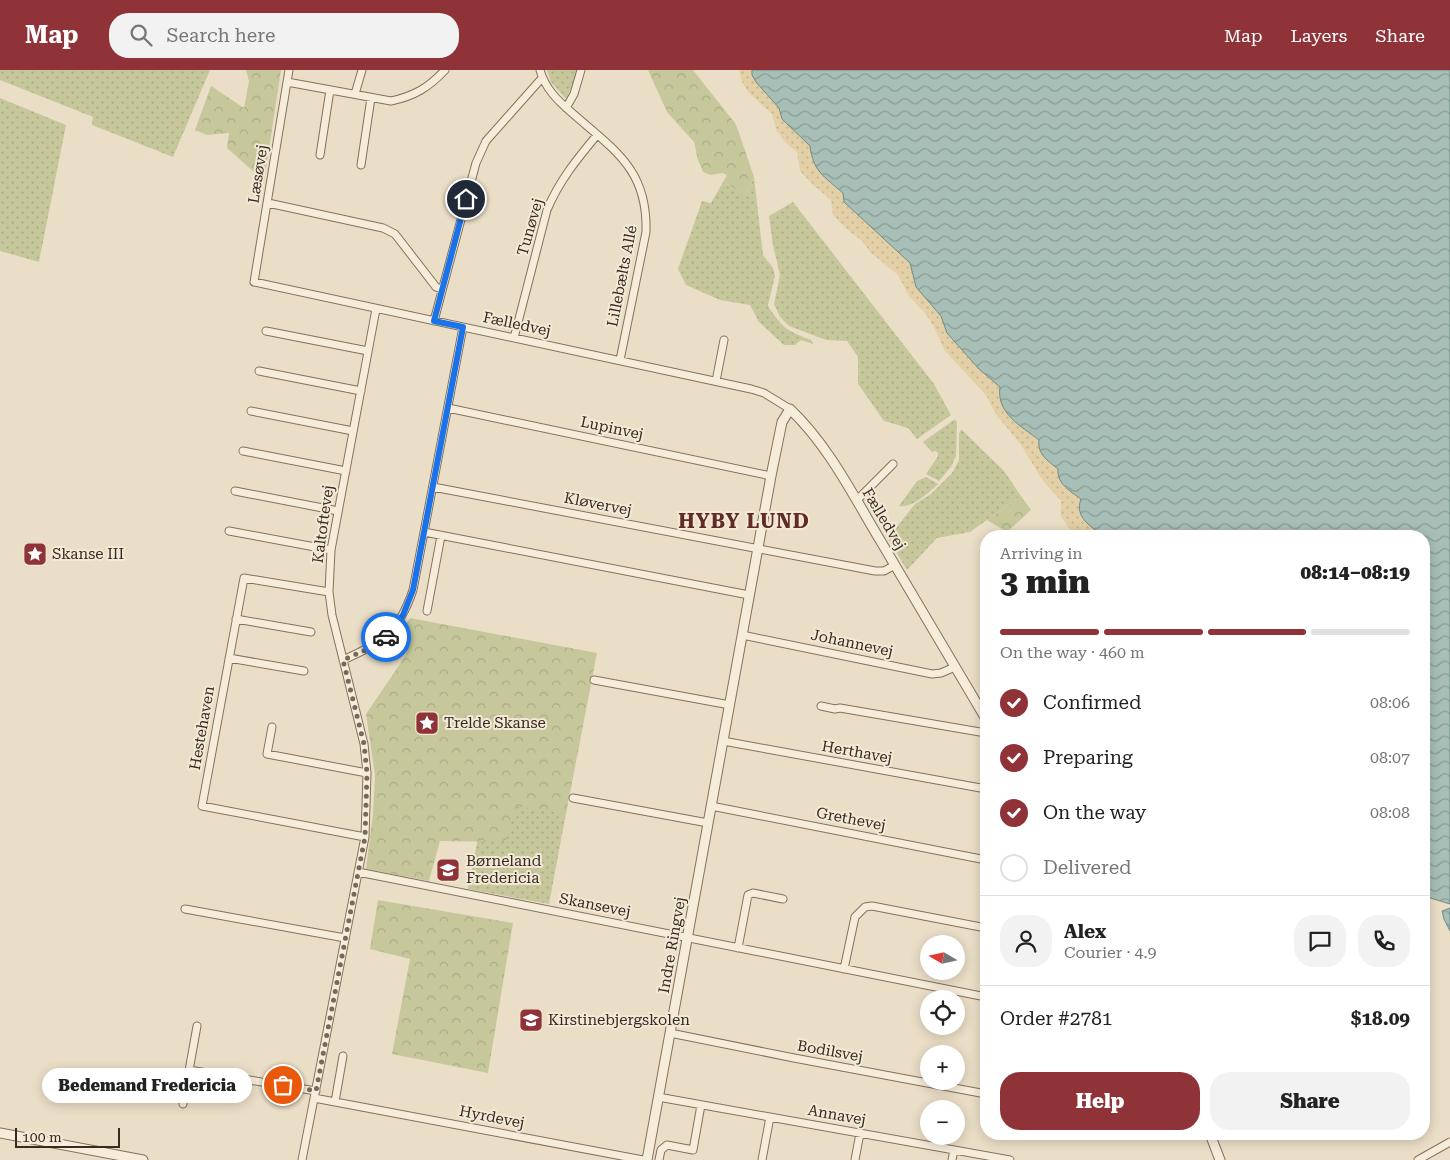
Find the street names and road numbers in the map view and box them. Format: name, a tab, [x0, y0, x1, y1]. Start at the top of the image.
street label: Læsøvej	[244, 143, 272, 205]
street label: Tunøvej	[513, 196, 547, 258]
street label: Lillebælts Allé	[603, 224, 641, 328]
street label: Fælledvej	[481, 308, 553, 340]
street label: Lupinvej	[579, 413, 645, 443]
street label: Kaltoftevej	[309, 484, 337, 564]
street label: Fælledvej	[859, 485, 909, 553]
street label: Kløvervej	[563, 489, 633, 519]
street label: Johannevej	[809, 625, 895, 661]
street label: Hestehaven	[186, 684, 218, 771]
street label: Herthavej	[820, 737, 894, 767]
street label: Grethevej	[815, 803, 887, 835]
street label: Skansevej	[558, 889, 632, 921]
street label: Indre Ringvej	[655, 895, 689, 995]
street label: Bodilsvej	[796, 1036, 864, 1066]
street label: Annavej	[807, 1101, 867, 1129]
street label: Hyrdevej	[458, 1102, 526, 1132]

